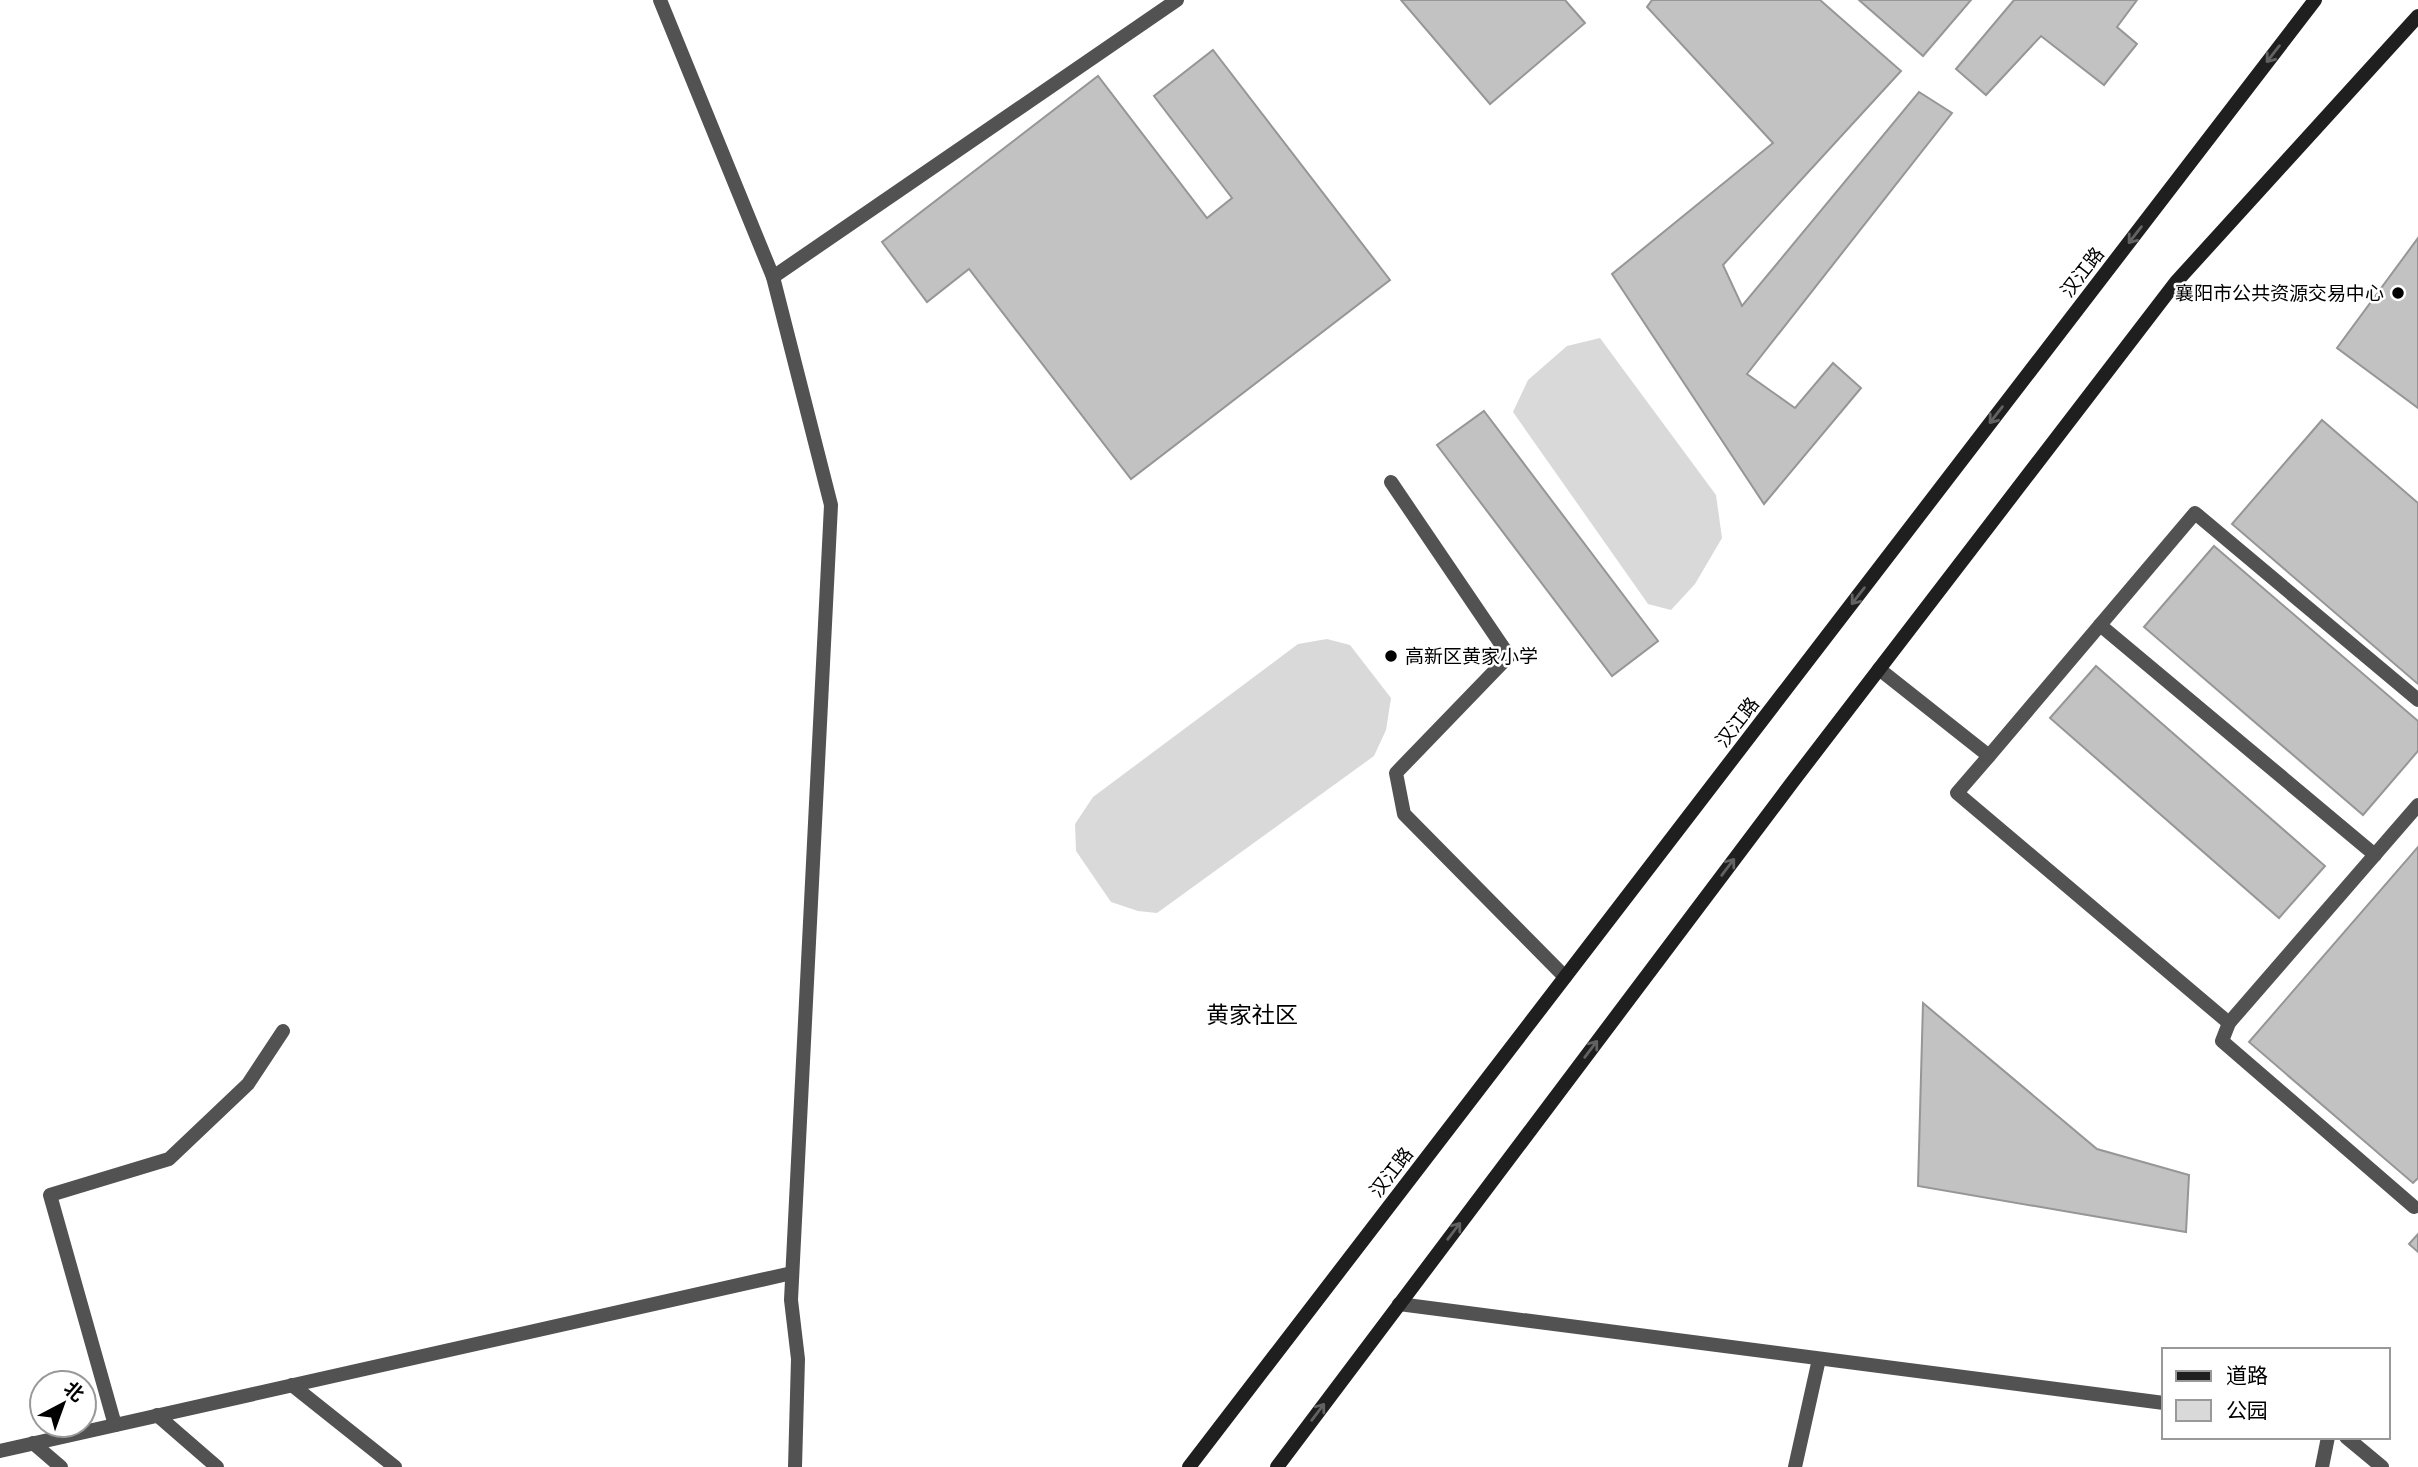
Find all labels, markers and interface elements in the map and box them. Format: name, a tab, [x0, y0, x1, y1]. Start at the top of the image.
one-way arrow	[2266, 44, 2281, 63]
one-way arrow	[2127, 225, 2142, 243]
street label: 汉江路	[2055, 242, 2108, 301]
place label: 襄阳市公共资源交易中心	[2175, 281, 2384, 304]
marker: 襄阳市公共资源交易中心	[2390, 285, 2406, 301]
one-way arrow	[1989, 405, 2004, 424]
one-way arrow	[1850, 586, 1865, 604]
place label: 高新区黄家小学	[1405, 644, 1538, 667]
marker: 高新区黄家小学	[1383, 648, 1399, 664]
street label: 汉江路	[1710, 692, 1763, 751]
one-way arrow	[1720, 858, 1735, 877]
district label: 黄家社区	[1206, 1000, 1298, 1028]
one-way arrow	[1584, 1040, 1598, 1059]
street label: 汉江路	[1364, 1142, 1417, 1201]
one-way arrow	[1447, 1222, 1462, 1240]
legend	[2162, 1348, 2390, 1439]
text: 道路	[2226, 1362, 2268, 1387]
north arrow	[28, 1369, 98, 1439]
text: 北	[60, 1376, 89, 1406]
text: 公园	[2226, 1397, 2268, 1422]
one-way arrow	[1310, 1404, 1325, 1422]

